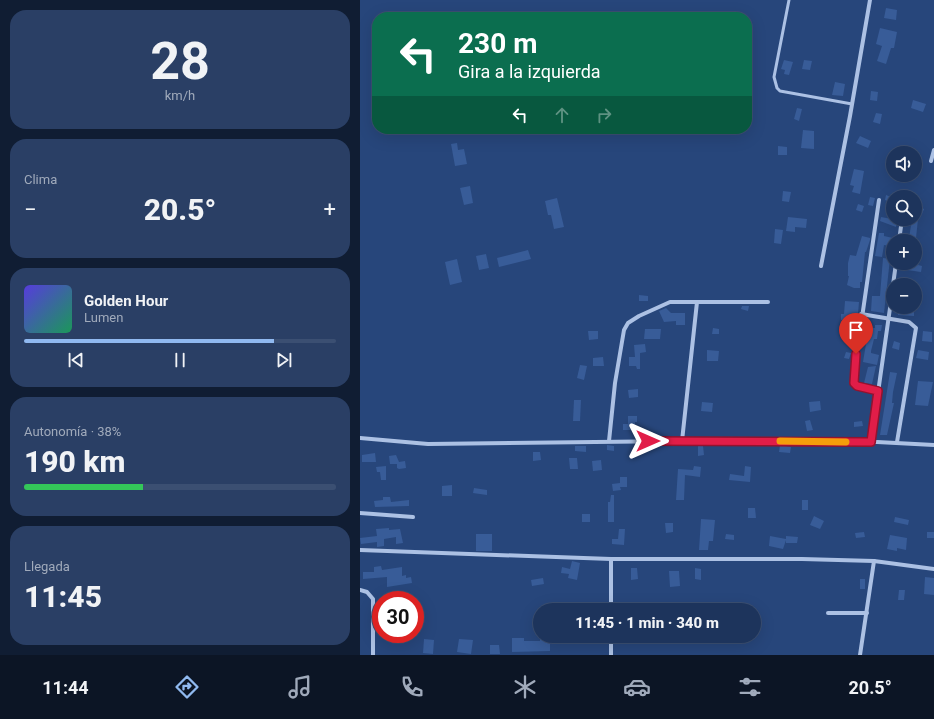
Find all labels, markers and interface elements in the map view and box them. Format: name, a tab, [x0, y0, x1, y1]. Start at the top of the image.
text: 230 m	[458, 27, 537, 60]
icon: left	[392, 28, 444, 80]
text: 28	[150, 31, 210, 92]
text: Gira a la izquierda	[458, 61, 601, 82]
text: km/h	[165, 88, 195, 103]
icon: left	[509, 104, 531, 126]
icon: ahead	[551, 104, 573, 126]
icon: right	[593, 104, 615, 126]
map controls	[886, 146, 922, 314]
button: sound	[886, 146, 922, 182]
text: Clima	[24, 172, 57, 187]
button: search	[886, 190, 922, 226]
text: 20.5°	[144, 192, 216, 227]
text: −	[24, 197, 37, 222]
text: +	[324, 197, 336, 222]
button: +	[886, 234, 922, 270]
button: −	[886, 278, 922, 314]
text: Golden Hour	[84, 292, 168, 310]
text: Lumen	[84, 310, 123, 325]
pin	[839, 313, 873, 354]
icon: arrive	[845, 319, 867, 341]
icon: previous	[65, 349, 87, 371]
icon: pause	[169, 349, 191, 371]
icon: next	[273, 349, 295, 371]
position arrow	[627, 420, 669, 462]
text: Autonomía · 38%	[24, 424, 121, 439]
text: 190 km	[24, 444, 126, 479]
text: Llegada	[24, 559, 70, 574]
text: 11:45	[24, 579, 102, 614]
speed limit sign: 30	[372, 591, 424, 643]
text: 11:45 · 1 min · 340 m	[575, 614, 719, 632]
icon: directions	[173, 673, 201, 701]
icon: music	[286, 673, 314, 701]
icon: phone	[398, 673, 426, 701]
icon: climate	[511, 673, 539, 701]
icon: car	[623, 673, 651, 701]
icon: filters	[736, 673, 764, 701]
text: 11:44	[42, 677, 89, 698]
text: 20.5°	[848, 677, 892, 698]

